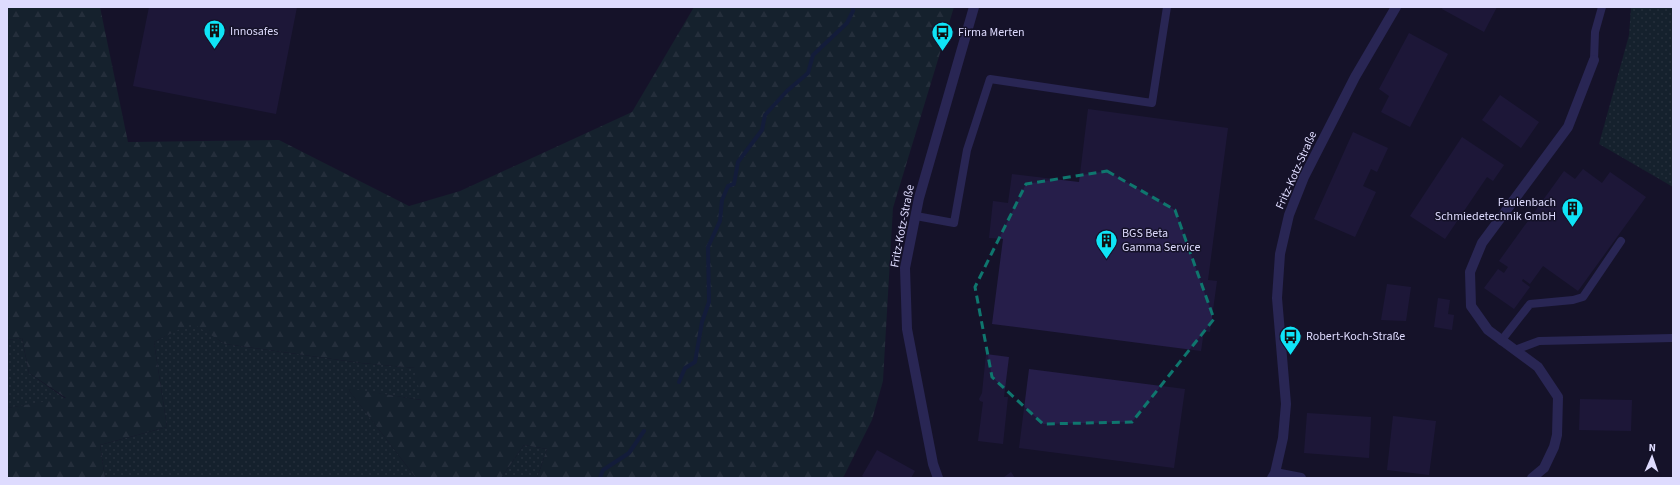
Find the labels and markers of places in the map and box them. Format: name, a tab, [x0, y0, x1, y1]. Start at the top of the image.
building icon: Innosafes	[201, 18, 227, 51]
bus stop icon: Firma Merten	[929, 19, 955, 52]
place label: Innosafes	[230, 23, 278, 40]
place label: Firma Merten	[958, 24, 1025, 41]
place label: Faulenbach Schmiedetechnik GmbH	[1435, 194, 1556, 225]
building icon: Faulenbach Schmiedetechnik GmbH	[1559, 196, 1585, 229]
place label: BGS Beta Gamma Service	[1122, 225, 1200, 256]
building icon: BGS Beta Gamma Service	[1093, 227, 1119, 260]
bus stop icon: Robert-Koch-Straße	[1278, 323, 1304, 356]
place label: Robert-Koch-Straße	[1306, 328, 1405, 345]

